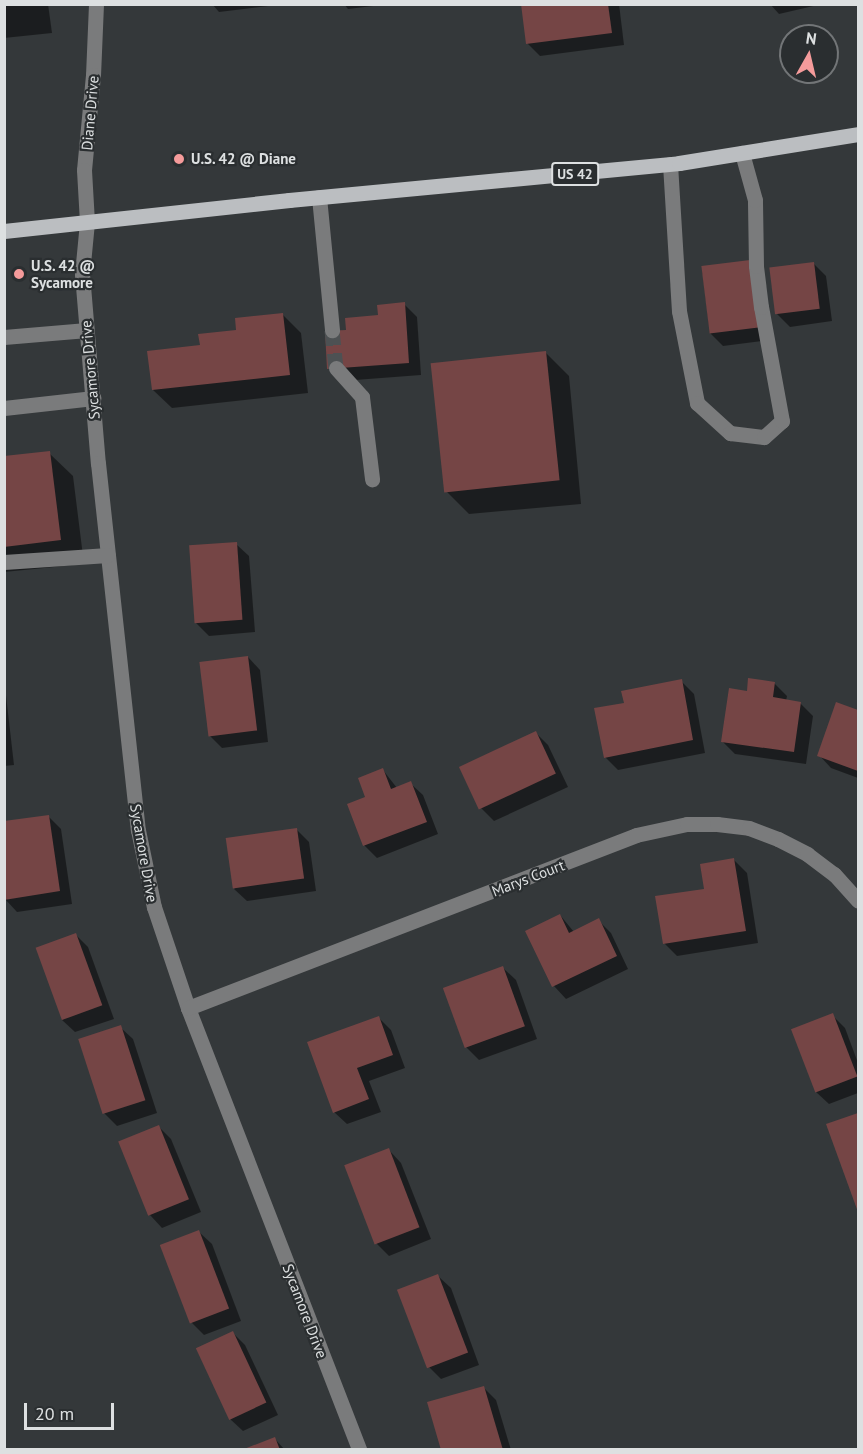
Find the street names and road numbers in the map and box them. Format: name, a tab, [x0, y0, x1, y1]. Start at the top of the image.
street label: Diane Drive	[78, 75, 102, 151]
road number: US 42	[551, 163, 599, 185]
street label: Sycamore Drive	[77, 320, 103, 420]
street label: Sycamore Drive	[126, 802, 162, 904]
street label: Marys Court	[489, 856, 567, 900]
street label: Sycamore Drive	[279, 1261, 331, 1361]

